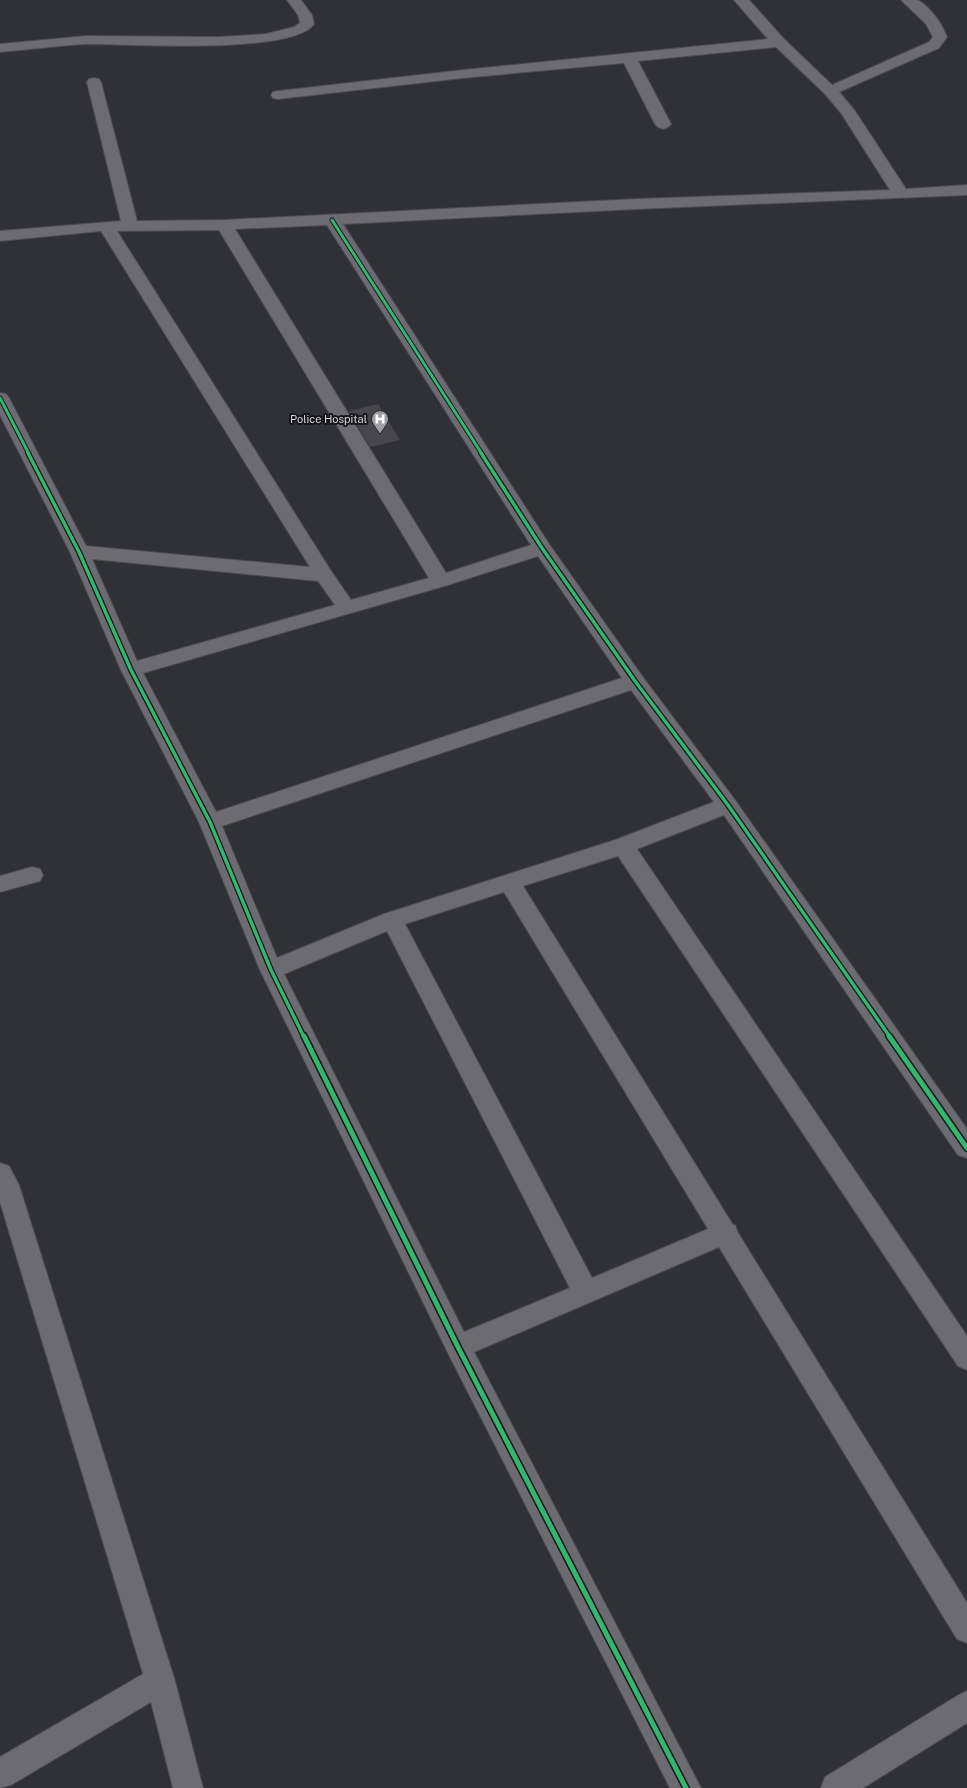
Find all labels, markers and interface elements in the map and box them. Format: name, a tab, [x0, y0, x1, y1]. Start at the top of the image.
hospital icon: Police Hospital	[370, 409, 390, 434]
place label: Police Hospital	[290, 413, 367, 425]

